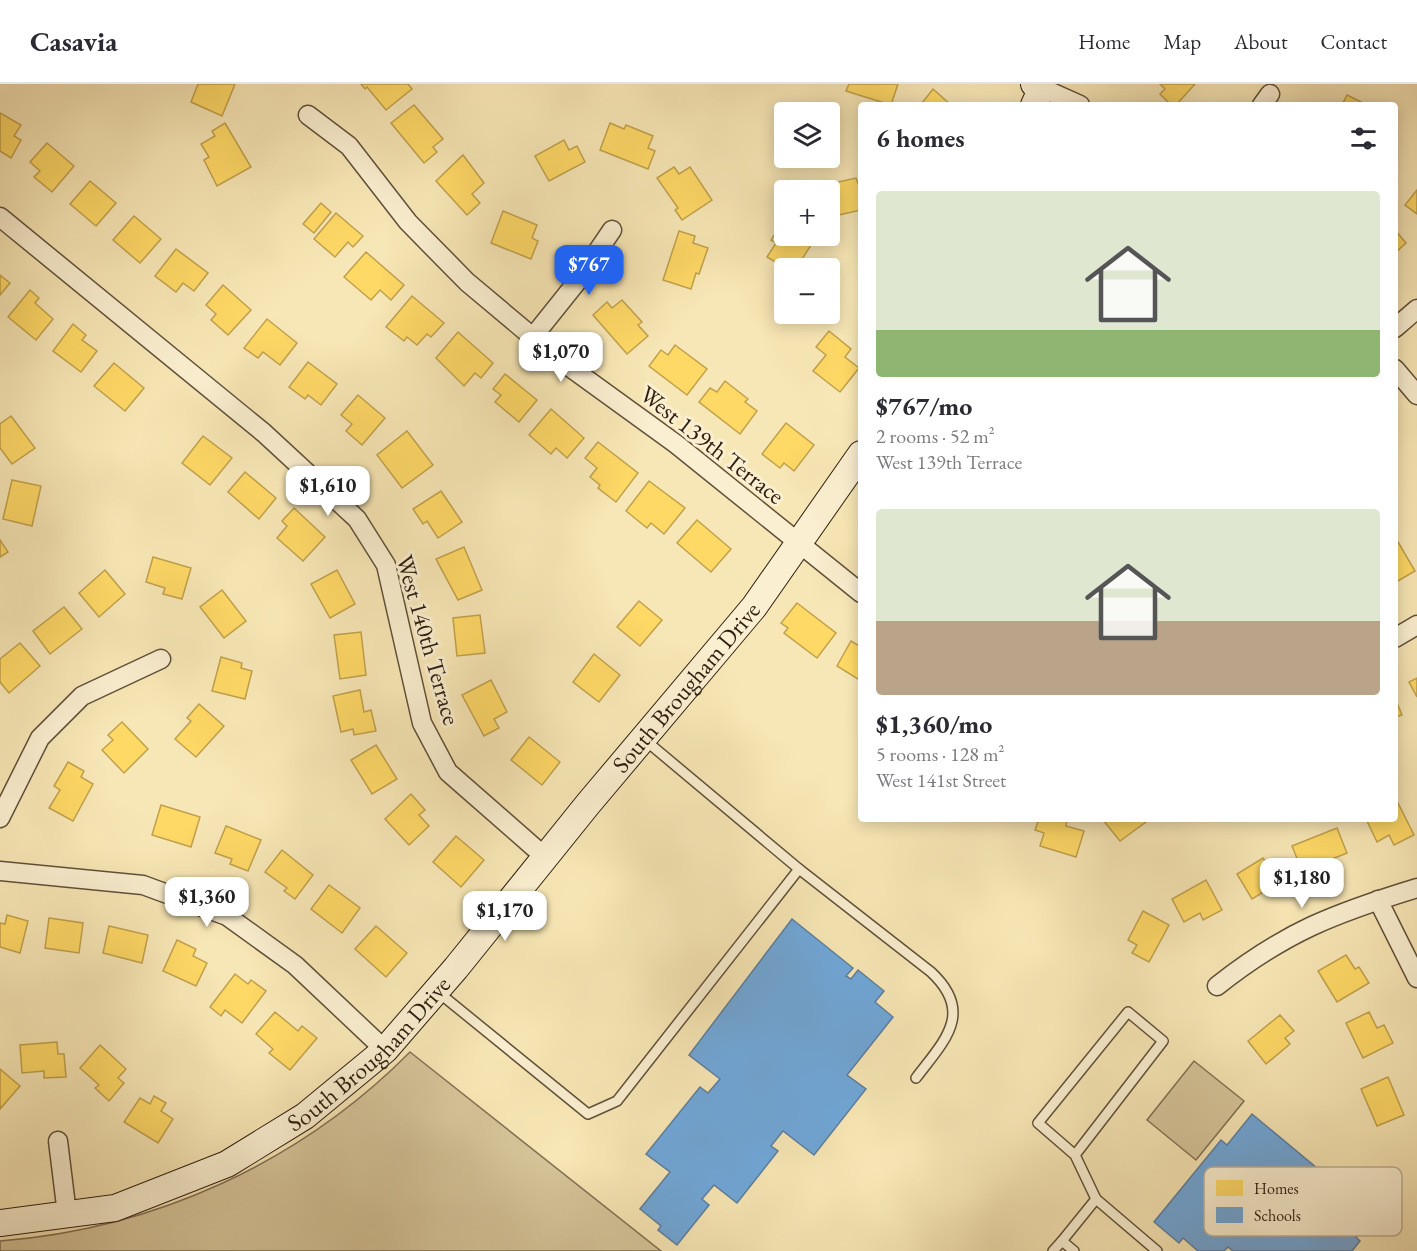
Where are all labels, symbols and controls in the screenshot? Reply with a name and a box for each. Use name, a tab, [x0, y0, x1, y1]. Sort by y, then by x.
text: Casavia	[30, 23, 118, 59]
text: Home	[1078, 28, 1130, 55]
text: Map	[1163, 28, 1201, 55]
text: About	[1234, 28, 1287, 55]
text: Contact	[1320, 28, 1387, 55]
map controls	[774, 102, 840, 324]
button: layers	[774, 102, 840, 168]
text: 6 homes	[876, 121, 965, 155]
icon: filters	[1347, 122, 1380, 155]
button: +	[774, 180, 840, 246]
icon: home	[1074, 230, 1182, 338]
pin: $767	[553, 245, 625, 296]
text: $767	[569, 251, 609, 277]
button: −	[774, 258, 840, 324]
pin: $1,070	[512, 332, 610, 383]
text: $1,070	[533, 338, 589, 364]
street label: West 139th Terrace	[634, 378, 791, 511]
text: $767/mo	[876, 389, 972, 423]
text: 2 rooms · 52 m²	[876, 423, 995, 449]
text: West 139th Terrace	[876, 449, 1022, 475]
pin: $1,610	[279, 466, 377, 517]
text: $1,610	[300, 472, 356, 498]
icon: home	[1074, 548, 1182, 656]
street label: West 140th Terrace	[389, 551, 468, 728]
street label: South Brougham Drive	[605, 595, 767, 779]
text: $1,360/mo	[876, 707, 992, 741]
text: 5 rooms · 128 m²	[876, 741, 1004, 767]
text: West 141st Street	[876, 767, 1006, 793]
pin: $1,180	[1253, 858, 1351, 909]
text: $1,180	[1274, 864, 1330, 890]
pin: $1,360	[158, 877, 256, 928]
text: $1,360	[179, 883, 235, 909]
pin: $1,170	[456, 891, 554, 942]
text: $1,170	[477, 897, 533, 923]
street label: South Brougham Drive	[281, 970, 457, 1138]
legend	[1204, 1167, 1402, 1236]
text: Homes	[1254, 1178, 1299, 1199]
text: Schools	[1254, 1205, 1301, 1226]

